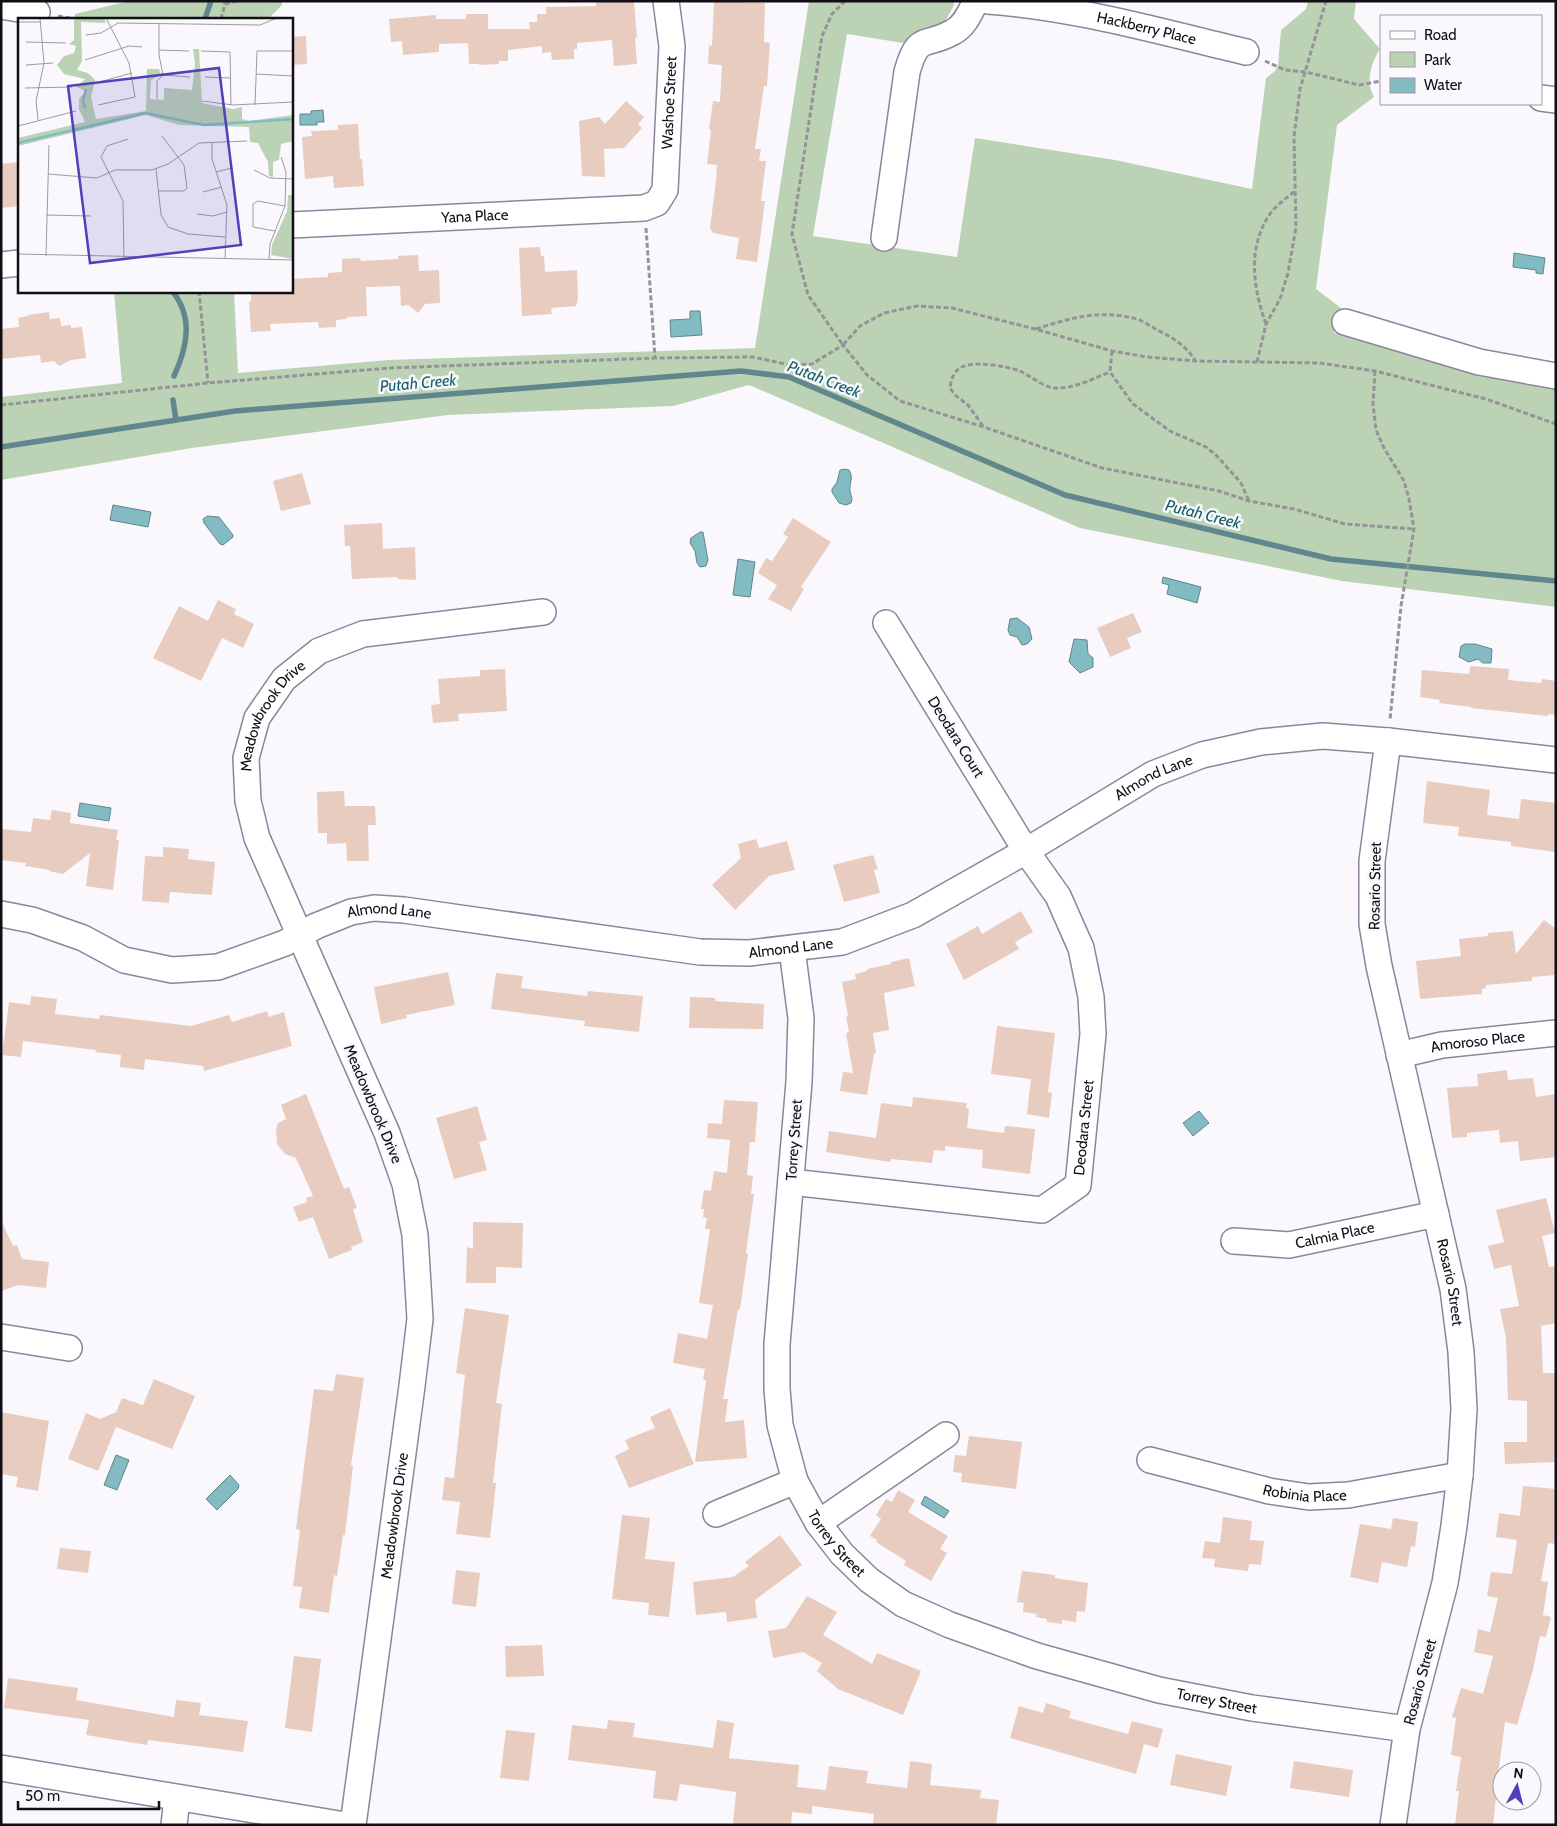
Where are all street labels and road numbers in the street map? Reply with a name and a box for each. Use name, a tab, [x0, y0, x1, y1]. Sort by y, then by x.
street label: Hackberry Place	[1095, 8, 1198, 49]
street label: Washoe Street	[658, 56, 680, 150]
street label: Yana Place	[440, 206, 509, 227]
street label: Meadowbrook Drive	[237, 656, 309, 772]
street label: Deodara Court	[924, 693, 988, 781]
street label: Almond Lane	[1111, 750, 1195, 804]
street label: Rosario Street	[1365, 842, 1385, 930]
street label: Almond Lane	[345, 899, 433, 923]
street label: Almond Lane	[748, 934, 834, 962]
street label: Amoroso Place	[1429, 1027, 1526, 1056]
street label: Meadowbrook Drive	[340, 1042, 406, 1166]
street label: Deodara Street	[1070, 1079, 1097, 1176]
street label: Torrey Street	[782, 1099, 806, 1181]
street label: Calmia Place	[1294, 1218, 1376, 1252]
street label: Rosario Street	[1433, 1237, 1467, 1327]
street label: Meadowbrook Drive	[377, 1451, 412, 1580]
street label: Robinia Place	[1261, 1481, 1347, 1506]
street label: Torrey Street	[804, 1507, 869, 1581]
street label: Rosario Street	[1400, 1637, 1440, 1727]
street label: Torrey Street	[1175, 1685, 1258, 1718]

